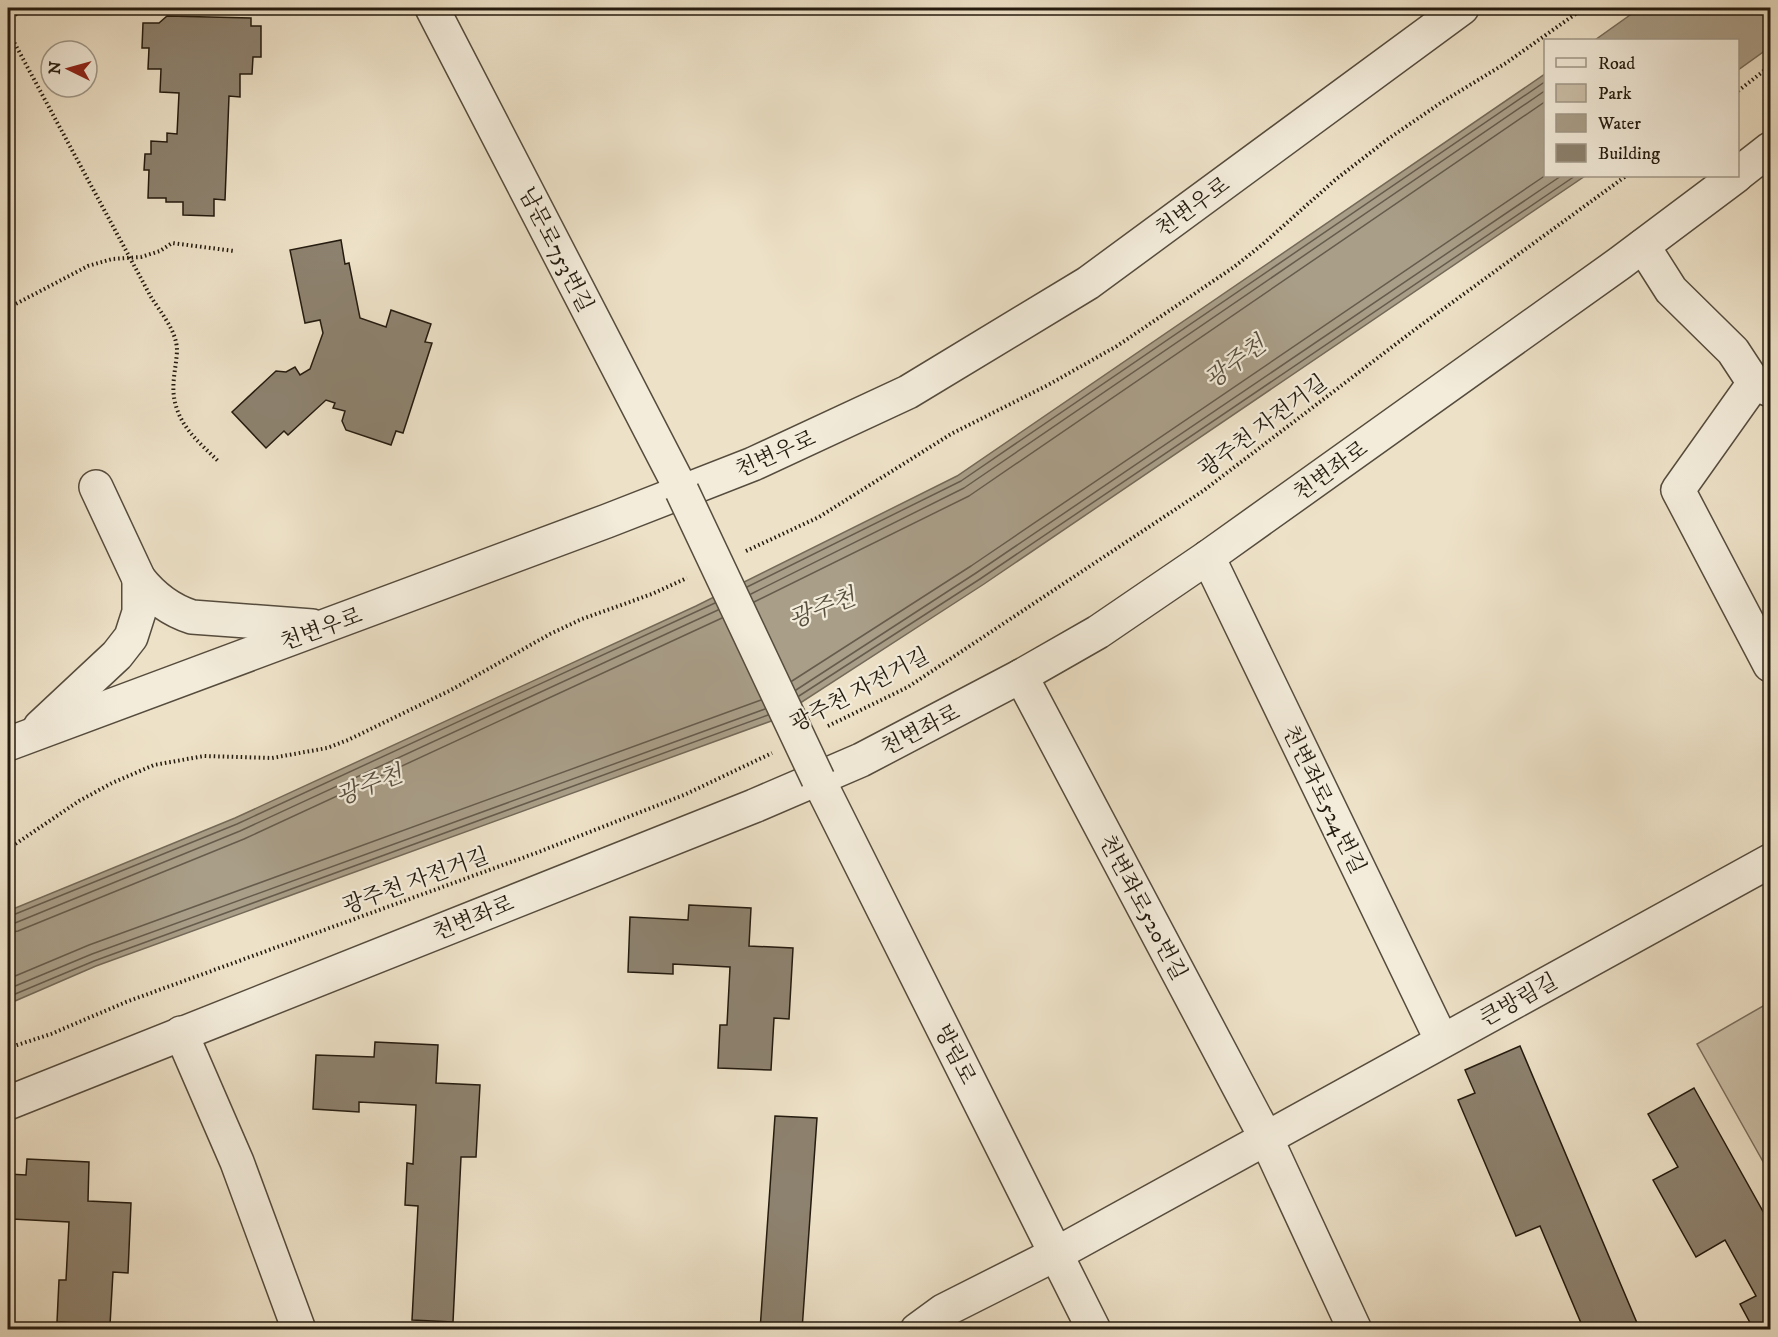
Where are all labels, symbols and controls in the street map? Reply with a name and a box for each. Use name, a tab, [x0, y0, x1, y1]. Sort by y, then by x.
north arrow	[39, 39, 99, 99]
legend	[1544, 39, 1739, 177]
text: Road	[1598, 53, 1635, 75]
text: N	[45, 60, 66, 75]
text: Park	[1598, 83, 1632, 105]
text: Water	[1597, 113, 1641, 135]
text: Building	[1598, 143, 1660, 165]
street label: 천변우로	[1151, 171, 1235, 243]
street label: 남문로753번길	[513, 183, 599, 317]
water label: 광주천	[1199, 329, 1274, 396]
street label: 광주천 자전거길	[1193, 369, 1332, 483]
street label: 천변우로	[731, 425, 820, 484]
street label: 천변좌로	[1289, 435, 1373, 507]
water label: 광주천	[785, 582, 862, 635]
street label: 천변우로	[277, 602, 366, 657]
street label: 광주천 자전거길	[786, 642, 934, 738]
street label: 천변좌로	[877, 699, 965, 762]
street label: 천변좌로524번길	[1276, 721, 1371, 878]
water label: 광주천	[332, 759, 409, 812]
street label: 천변좌로520번길	[1093, 830, 1192, 985]
street label: 광주천 자전거길	[339, 842, 492, 920]
street label: 천변좌로	[429, 890, 518, 947]
street label: 큰방림길	[1475, 968, 1562, 1033]
street label: 방림로	[928, 1020, 981, 1089]

